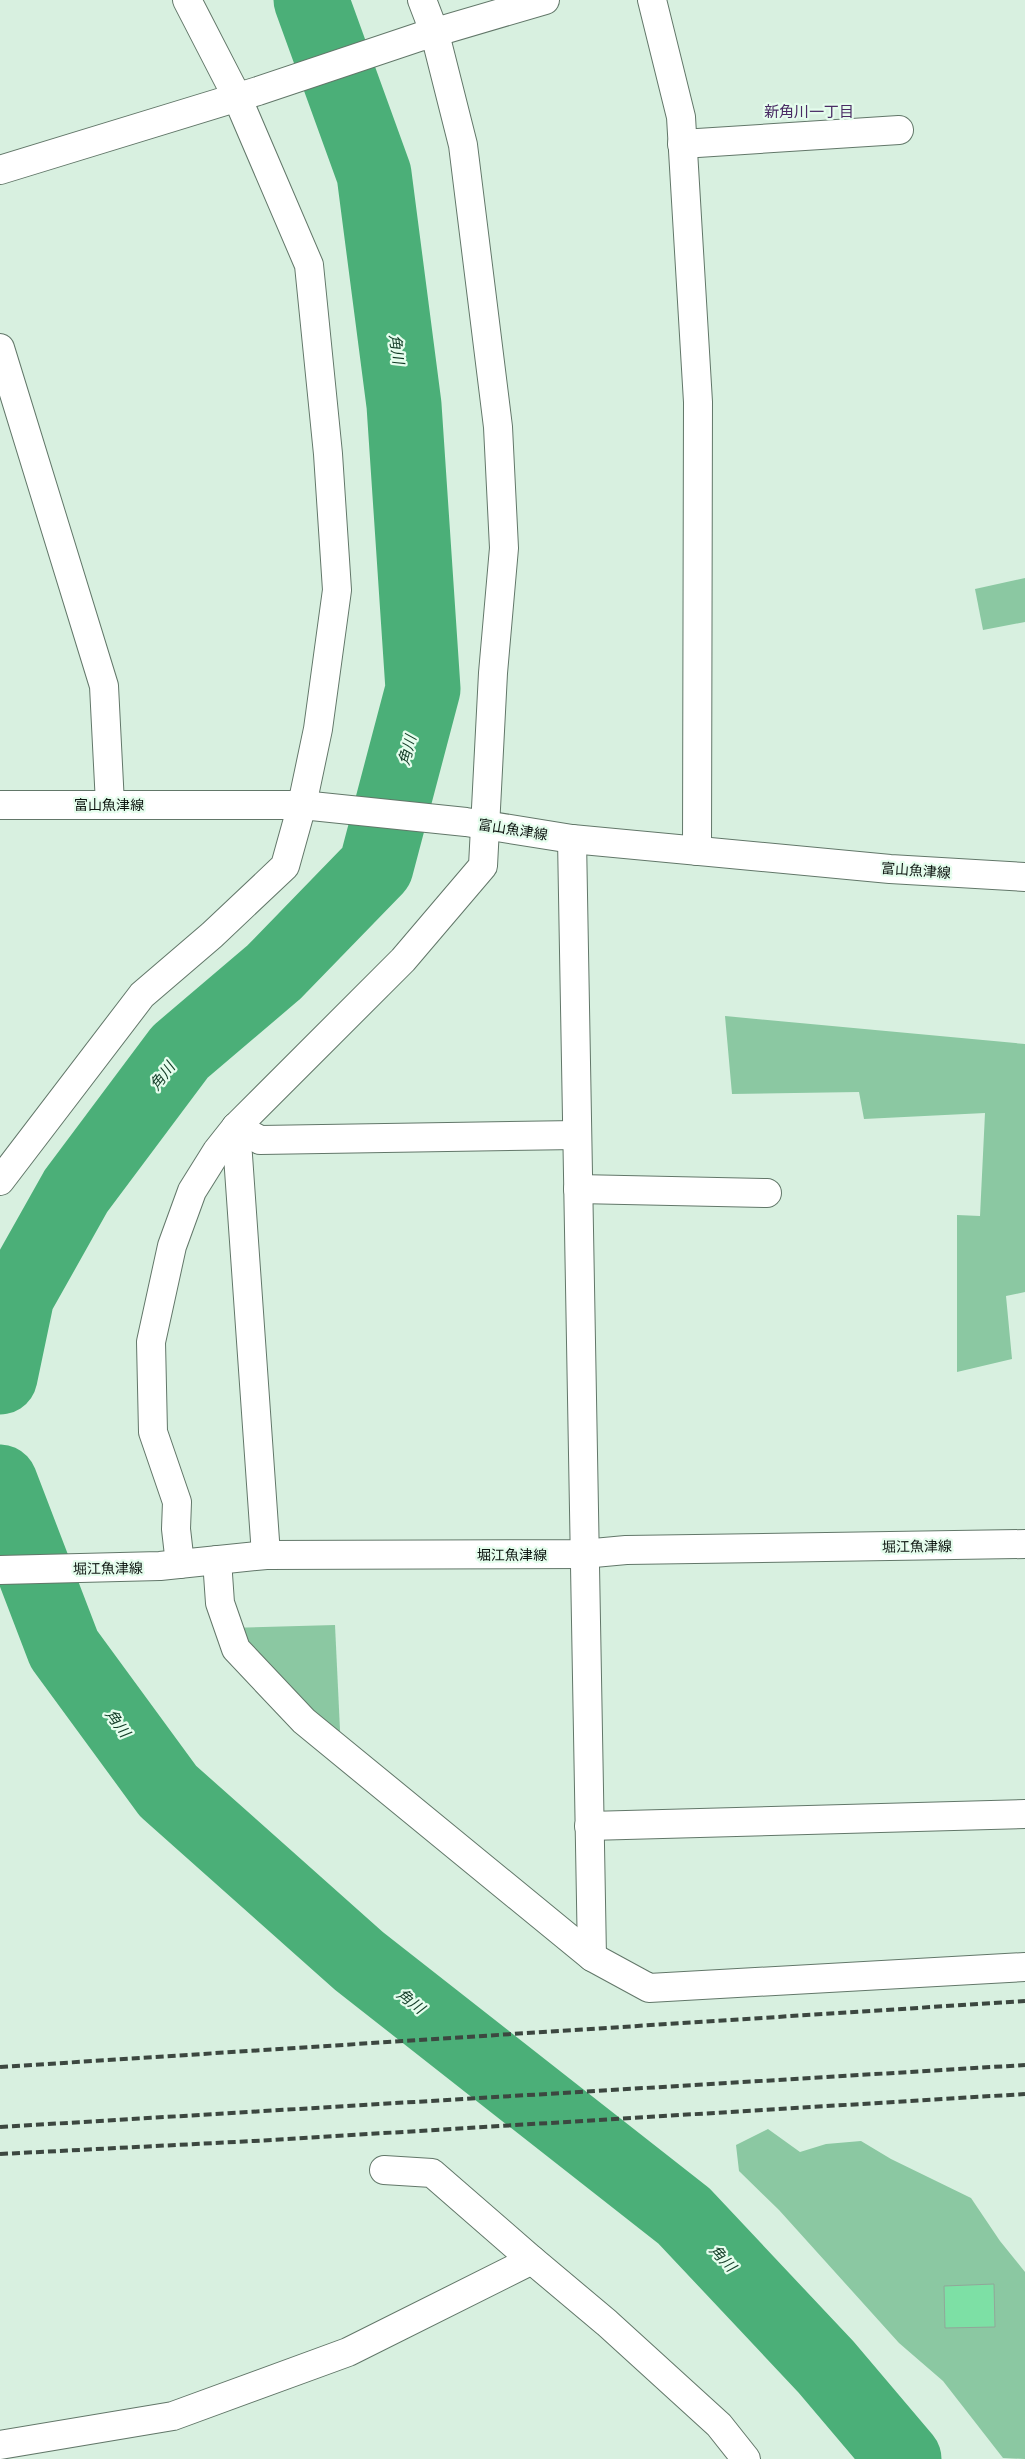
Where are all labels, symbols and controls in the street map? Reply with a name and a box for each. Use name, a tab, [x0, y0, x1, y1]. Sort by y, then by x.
district label: 新角川一丁目	[764, 102, 854, 121]
water label: 角川	[386, 333, 409, 367]
water label: 角川	[394, 731, 421, 767]
street label: 富山魚津線	[74, 796, 144, 813]
street label: 富山魚津線	[477, 815, 549, 843]
street label: 富山魚津線	[880, 859, 952, 881]
water label: 角川	[145, 1057, 180, 1094]
street label: 堀江魚津線	[882, 1537, 952, 1555]
street label: 堀江魚津線	[477, 1546, 547, 1563]
street label: 堀江魚津線	[73, 1559, 143, 1577]
water label: 角川	[101, 1705, 136, 1742]
water label: 角川	[393, 1984, 430, 2019]
water label: 角川	[706, 2241, 742, 2277]

